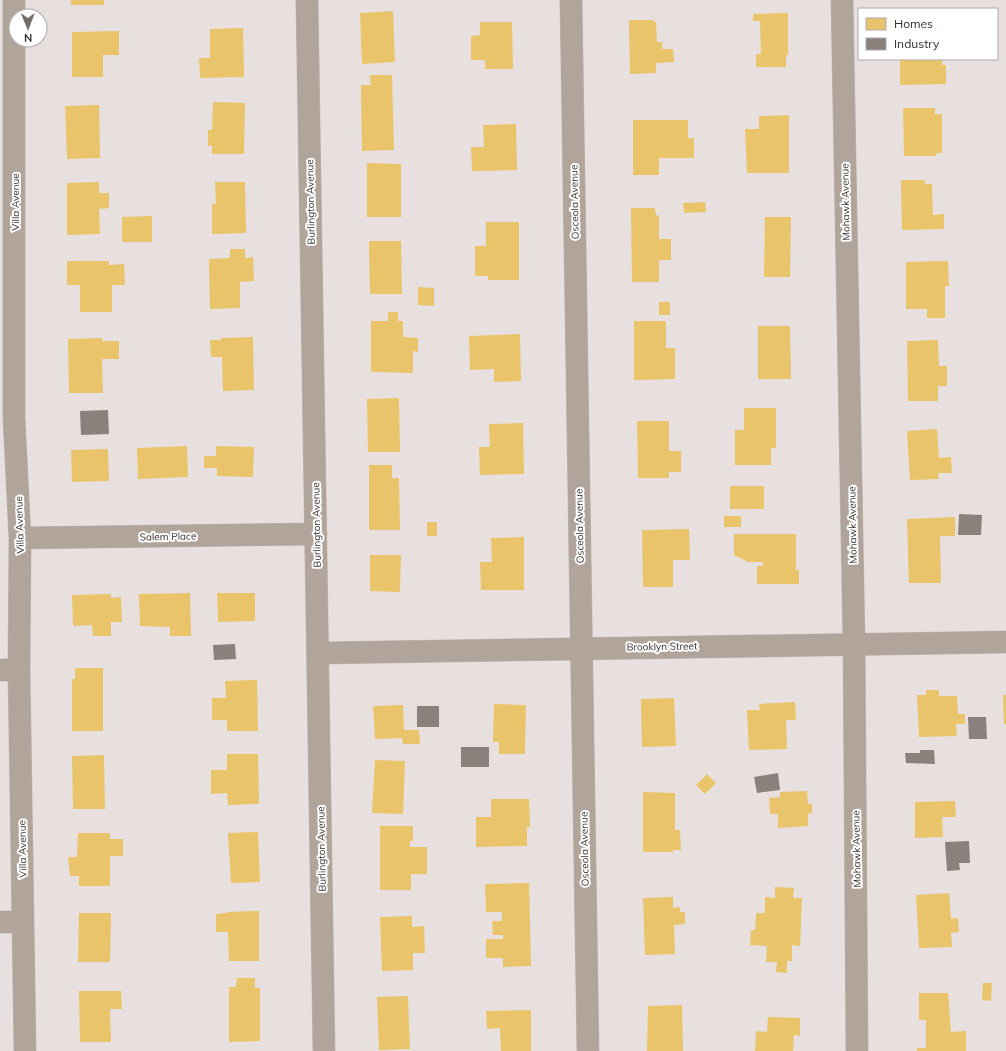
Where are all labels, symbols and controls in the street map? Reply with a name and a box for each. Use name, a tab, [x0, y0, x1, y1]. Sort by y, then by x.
north arrow	[8, 8, 48, 48]
legend	[858, 8, 998, 60]
text: Homes	[894, 16, 933, 31]
text: N	[24, 31, 32, 45]
text: Industry	[894, 36, 940, 51]
street label: Burlington Avenue	[303, 159, 318, 245]
street label: Mohawk Avenue	[838, 163, 853, 241]
street label: Osceola Avenue	[567, 165, 582, 239]
street label: Villa Avenue	[9, 173, 22, 231]
street label: Burlington Avenue	[309, 482, 324, 568]
street label: Mohawk Avenue	[845, 486, 860, 564]
street label: Osceola Avenue	[572, 489, 587, 563]
street label: Villa Avenue	[12, 496, 27, 554]
street label: Salem Place	[140, 530, 196, 543]
street label: Brooklyn Street	[627, 639, 698, 654]
street label: Burlington Avenue	[314, 806, 329, 892]
street label: Mohawk Avenue	[849, 810, 864, 888]
street label: Osceola Avenue	[577, 812, 592, 886]
street label: Villa Avenue	[15, 820, 30, 878]

